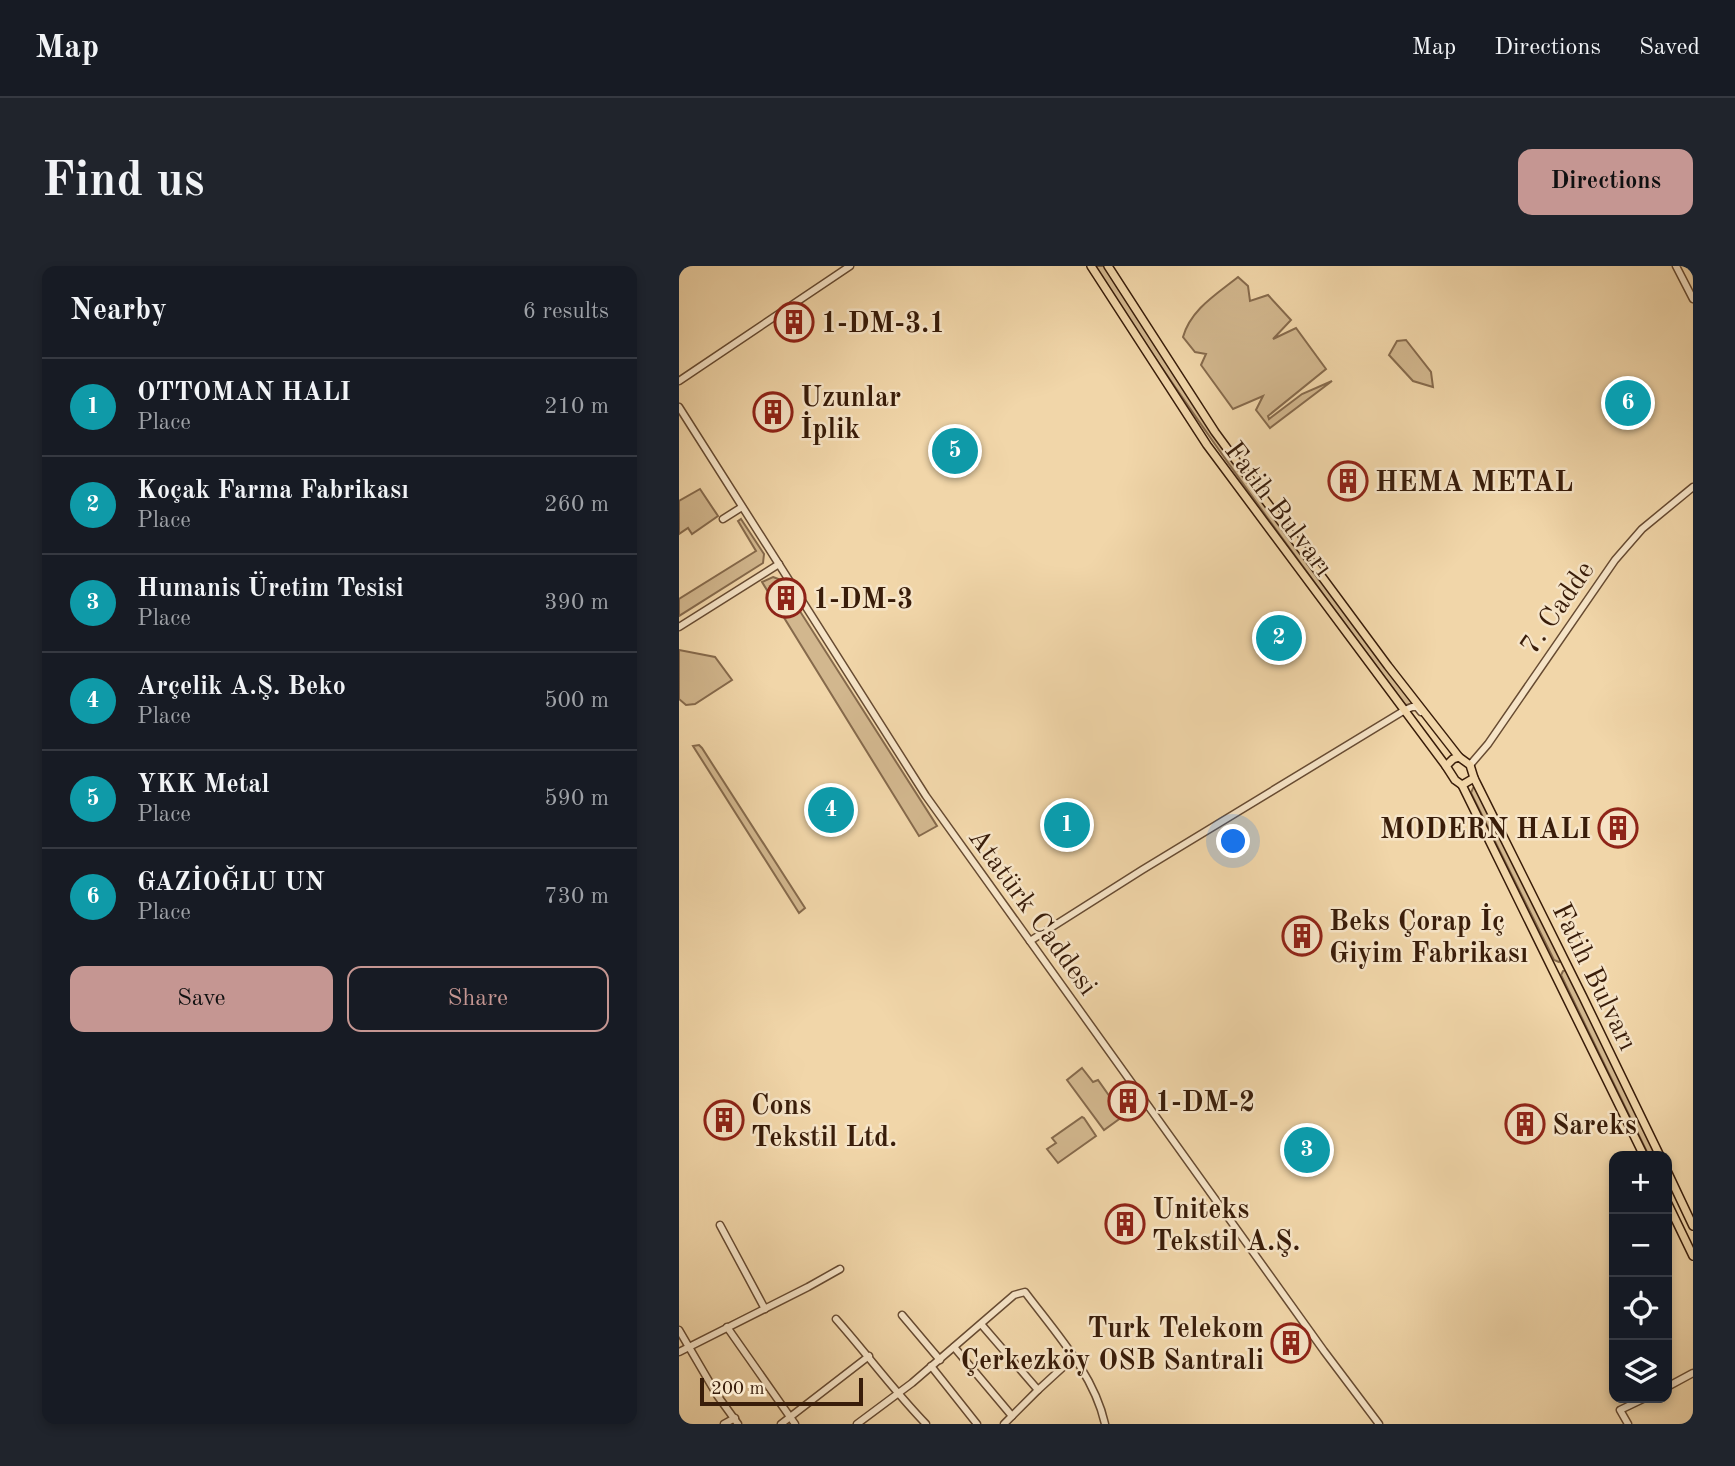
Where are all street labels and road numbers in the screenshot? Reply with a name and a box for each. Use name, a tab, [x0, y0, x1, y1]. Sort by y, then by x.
street label: Fatih Bulvarı	[1218, 437, 1337, 582]
street label: 7. Cadde	[1516, 557, 1601, 660]
street label: Atatürk Caddesi	[962, 824, 1101, 1001]
street label: Fatih Bulvarı	[1546, 899, 1641, 1055]

